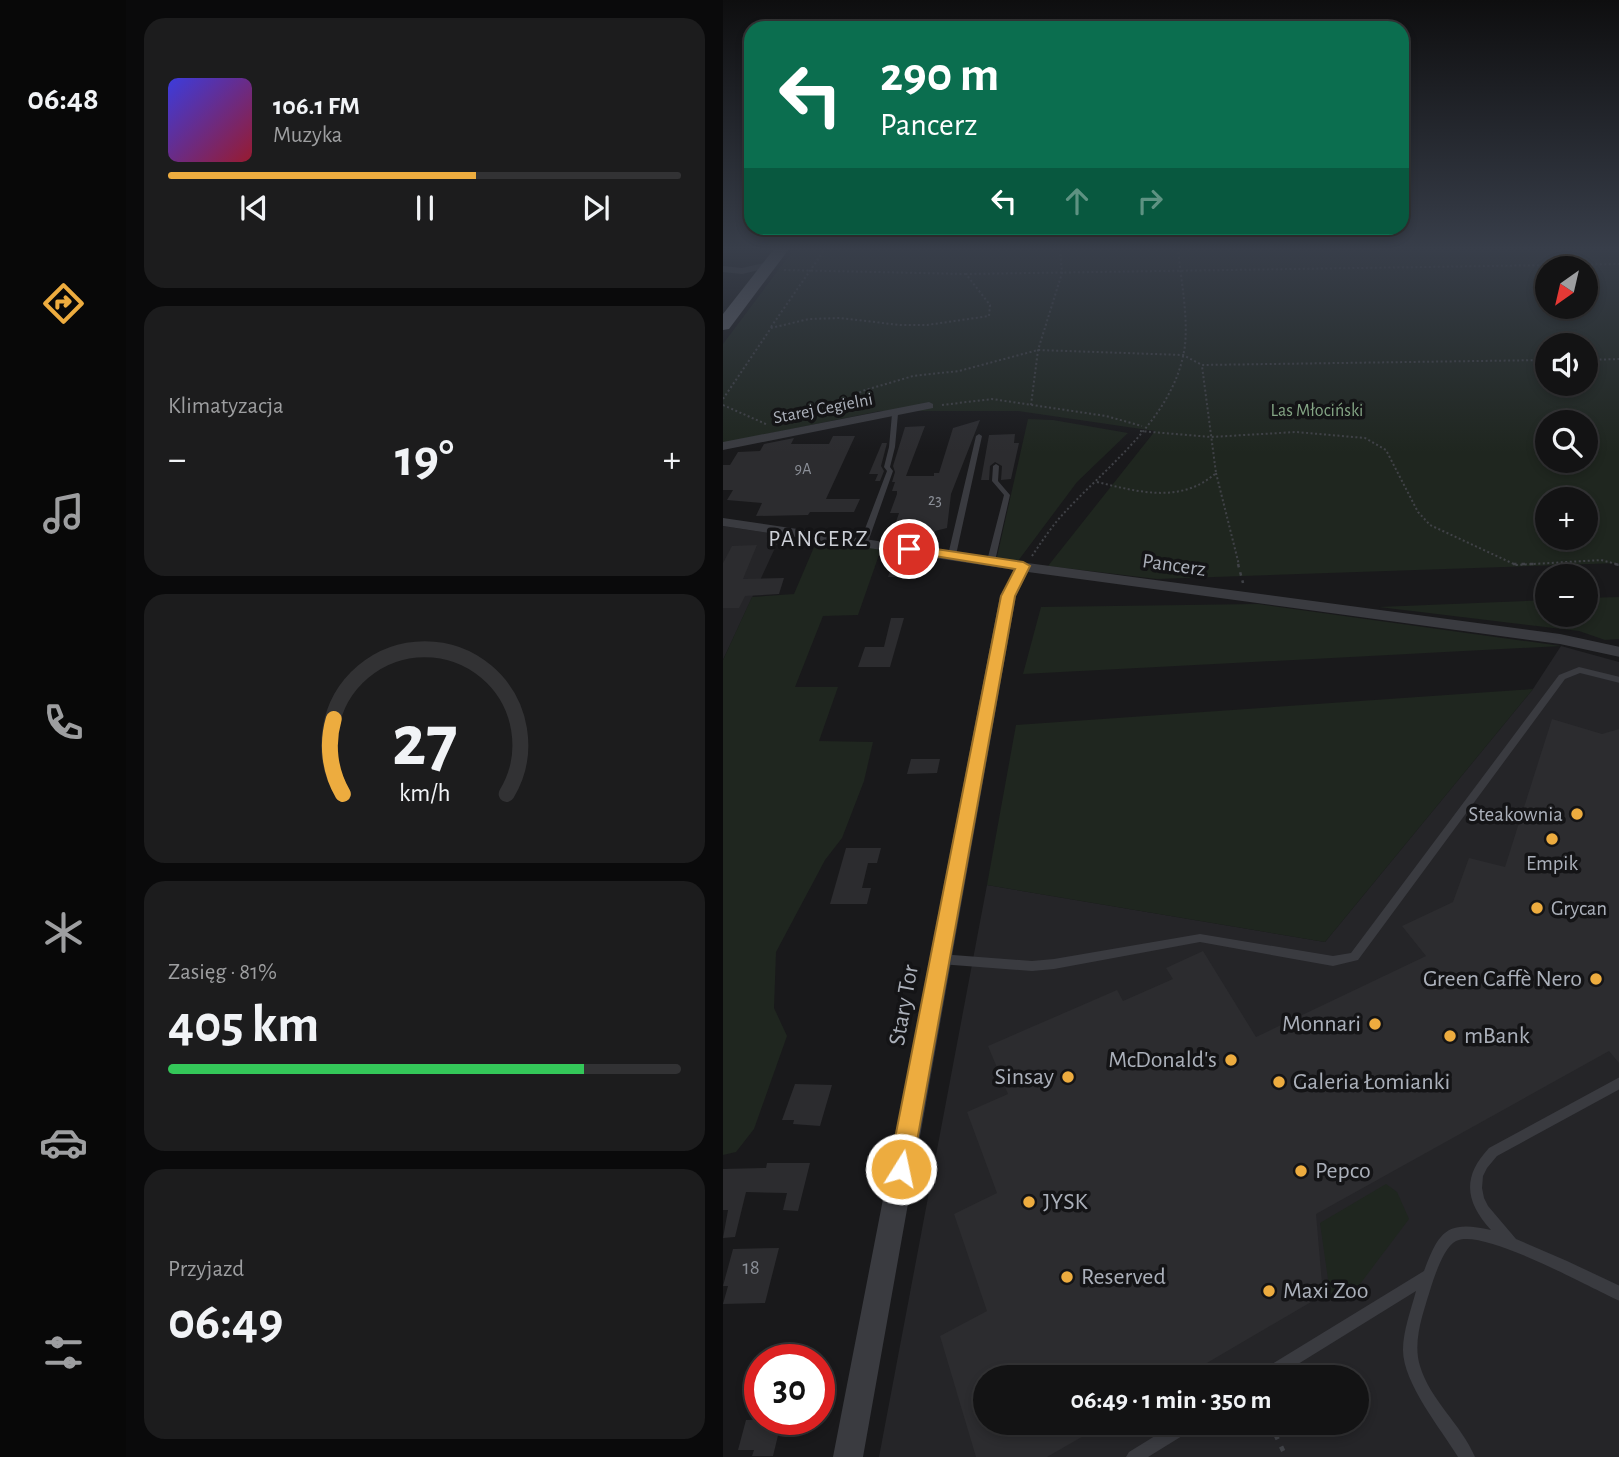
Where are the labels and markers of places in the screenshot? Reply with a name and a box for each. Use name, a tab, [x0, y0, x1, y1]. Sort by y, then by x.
pin	[879, 519, 939, 579]
place label: Steakownia	[1468, 804, 1563, 825]
marker: Steakownia	[1569, 806, 1585, 822]
marker: Empik	[1544, 831, 1560, 847]
place label: Empik	[1526, 853, 1578, 874]
place label: Grycan	[1551, 898, 1607, 919]
marker: Grycan	[1529, 900, 1545, 916]
place label: Green Caffè Nero	[1423, 967, 1582, 991]
marker: Green Caffè Nero	[1588, 971, 1604, 987]
place label: Monnari	[1282, 1012, 1361, 1036]
marker: Monnari	[1367, 1016, 1383, 1032]
place label: mBank	[1464, 1024, 1530, 1048]
marker: mBank	[1442, 1028, 1458, 1044]
place label: McDonald's	[1108, 1048, 1217, 1072]
marker: McDonald's	[1223, 1052, 1239, 1068]
place label: Sinsay	[995, 1065, 1054, 1089]
marker: Sinsay	[1060, 1069, 1076, 1085]
place label: Galeria Łomianki	[1293, 1070, 1450, 1094]
marker: Galeria Łomianki	[1271, 1074, 1287, 1090]
place label: Pepco	[1315, 1159, 1371, 1183]
marker: Pepco	[1293, 1163, 1309, 1179]
place label: JYSK	[1043, 1190, 1088, 1214]
marker: JYSK	[1021, 1194, 1037, 1210]
place label: Reserved	[1081, 1265, 1166, 1289]
marker: Reserved	[1059, 1269, 1075, 1285]
place label: Maxi Zoo	[1283, 1279, 1369, 1303]
marker: Maxi Zoo	[1261, 1283, 1277, 1299]

